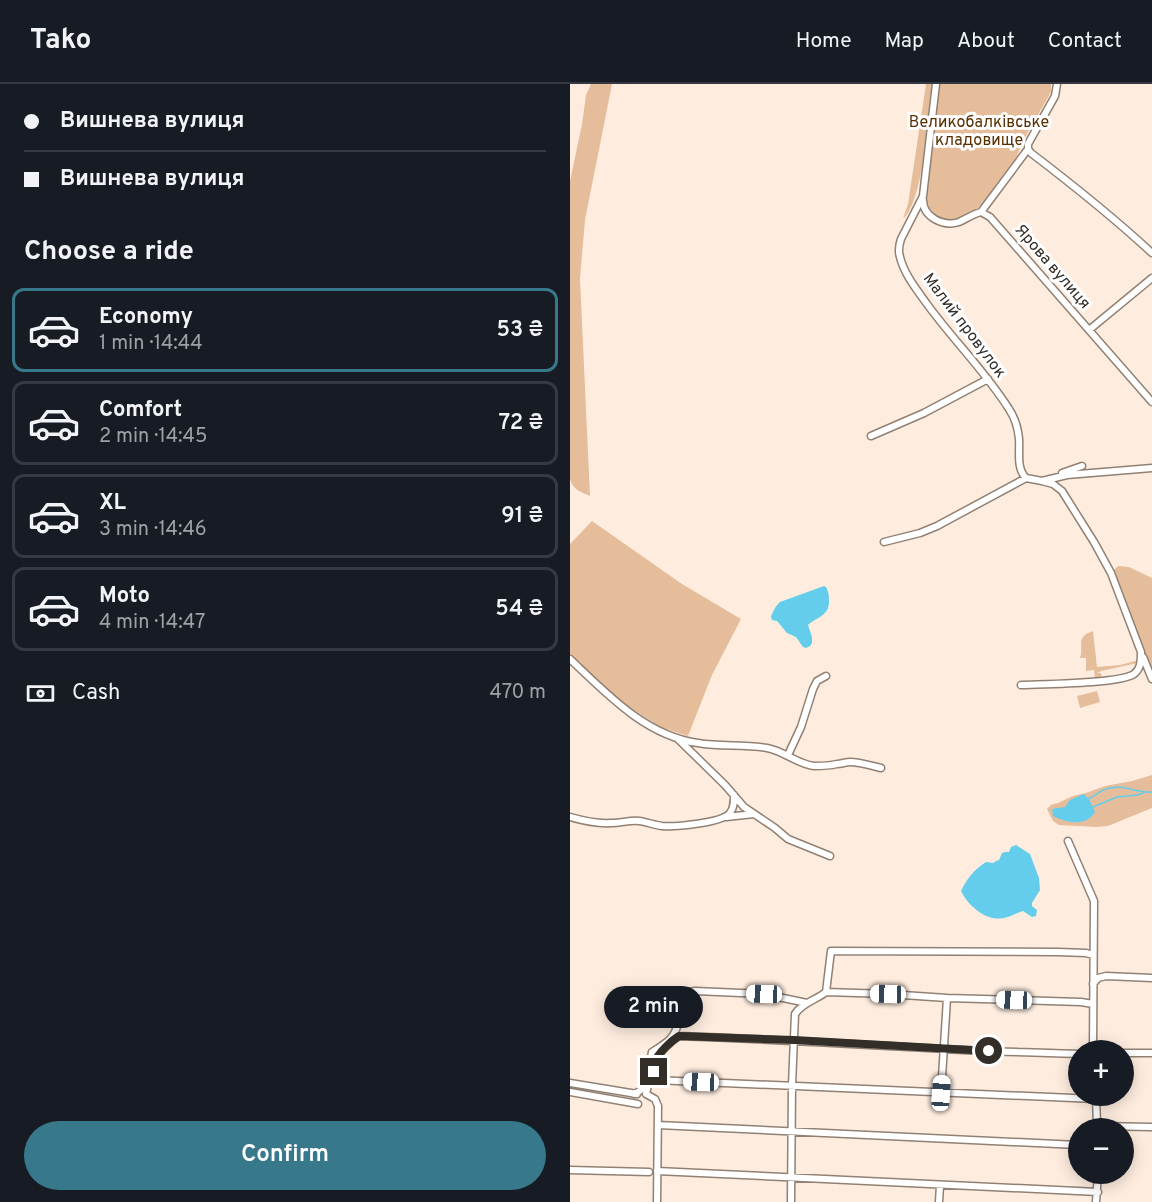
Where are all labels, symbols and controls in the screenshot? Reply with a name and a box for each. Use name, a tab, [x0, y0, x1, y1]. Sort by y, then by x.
text: Tako	[30, 23, 91, 59]
text: Home	[796, 28, 852, 55]
text: Map	[885, 28, 924, 55]
text: About	[957, 28, 1015, 55]
text: Contact	[1048, 28, 1122, 55]
text: Вишнева вулиця	[60, 108, 244, 135]
park label: Великобалківське кладовище	[909, 113, 1049, 151]
text: Вишнева вулиця	[60, 166, 244, 193]
street label: Ярова вулиця	[1010, 220, 1094, 314]
text: Choose a ride	[24, 235, 194, 269]
street label: Малий провулок	[918, 270, 1010, 382]
icon: car	[27, 303, 81, 357]
text: Economy	[99, 304, 193, 331]
text: 53 ₴	[497, 317, 543, 344]
text: 1 min · 14:44	[99, 331, 203, 357]
icon: car	[27, 396, 81, 450]
text: Comfort	[99, 397, 182, 424]
text: 72 ₴	[498, 410, 543, 437]
text: 2 min · 14:45	[99, 424, 207, 450]
icon: car	[27, 489, 81, 543]
text: XL	[99, 490, 126, 517]
text: 91 ₴	[501, 503, 543, 530]
text: 3 min · 14:46	[99, 517, 207, 543]
icon: car	[27, 582, 81, 636]
text: Moto	[99, 583, 150, 610]
text: 54 ₴	[495, 596, 543, 623]
text: 4 min · 14:47	[99, 610, 205, 636]
icon: cash	[24, 677, 57, 710]
text: Cash	[72, 680, 121, 707]
text: 470 m	[489, 680, 546, 706]
car	[746, 984, 782, 1004]
callout: 2 min	[604, 985, 704, 1027]
car	[870, 985, 906, 1003]
car	[996, 990, 1032, 1010]
text: 2 min	[628, 994, 679, 1020]
route start	[975, 1037, 1002, 1064]
map controls	[1068, 1040, 1134, 1184]
button: +	[1068, 1040, 1134, 1106]
route end	[640, 1058, 667, 1085]
car	[683, 1072, 719, 1092]
car	[931, 1074, 951, 1112]
button: −	[1068, 1118, 1134, 1184]
button: Confirm	[24, 1121, 546, 1190]

